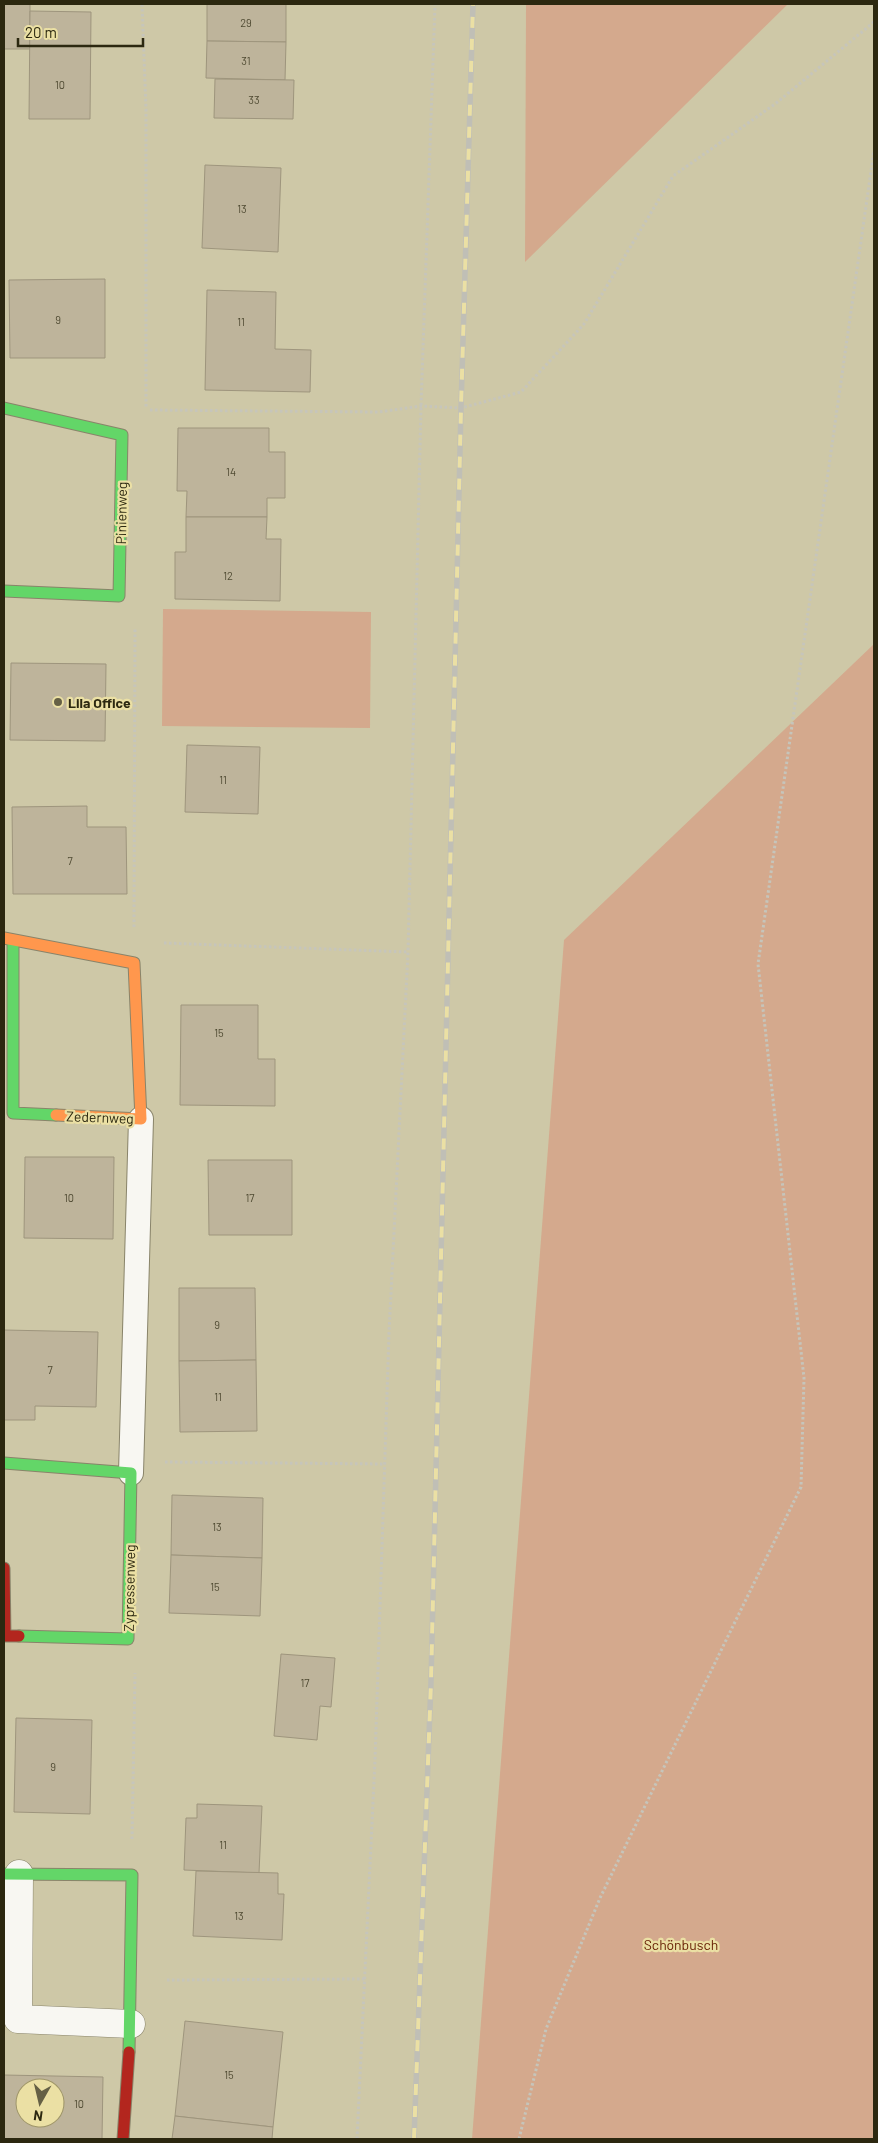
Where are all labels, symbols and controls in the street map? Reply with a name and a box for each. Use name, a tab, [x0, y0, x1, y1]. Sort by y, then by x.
scale bar	[18, 15, 142, 47]
house number: 29	[240, 16, 252, 29]
text: 20 m	[25, 23, 57, 41]
house number: 31	[241, 54, 251, 67]
house number: 10	[55, 78, 65, 91]
house number: 33	[248, 93, 260, 106]
house number: 13	[237, 202, 247, 215]
house number: 9	[55, 313, 61, 326]
house number: 11	[237, 315, 245, 328]
house number: 14	[226, 465, 236, 478]
street label: Pinienweg	[112, 482, 130, 544]
house number: 12	[223, 569, 233, 582]
place label: Lila Office	[68, 694, 131, 711]
marker: Lila Office	[52, 696, 64, 708]
house number: 11	[219, 773, 227, 786]
house number: 7	[67, 854, 73, 867]
house number: 15	[214, 1026, 224, 1039]
street label: Zedernweg	[66, 1107, 134, 1127]
house number: 10	[64, 1191, 74, 1204]
house number: 17	[245, 1191, 255, 1204]
house number: 9	[214, 1318, 220, 1331]
house number: 7	[47, 1363, 53, 1376]
house number: 11	[214, 1390, 222, 1403]
house number: 13	[212, 1520, 222, 1533]
street label: Zypressenweg	[120, 1544, 138, 1632]
house number: 15	[210, 1580, 220, 1593]
house number: 17	[300, 1676, 310, 1689]
house number: 9	[50, 1760, 56, 1773]
house number: 11	[219, 1838, 227, 1851]
house number: 13	[234, 1909, 244, 1922]
park label: Schönbusch	[644, 1936, 718, 1953]
house number: 15	[224, 2068, 234, 2081]
north arrow	[15, 2078, 65, 2128]
house number: 10	[74, 2097, 84, 2110]
text: N	[32, 2107, 44, 2125]

